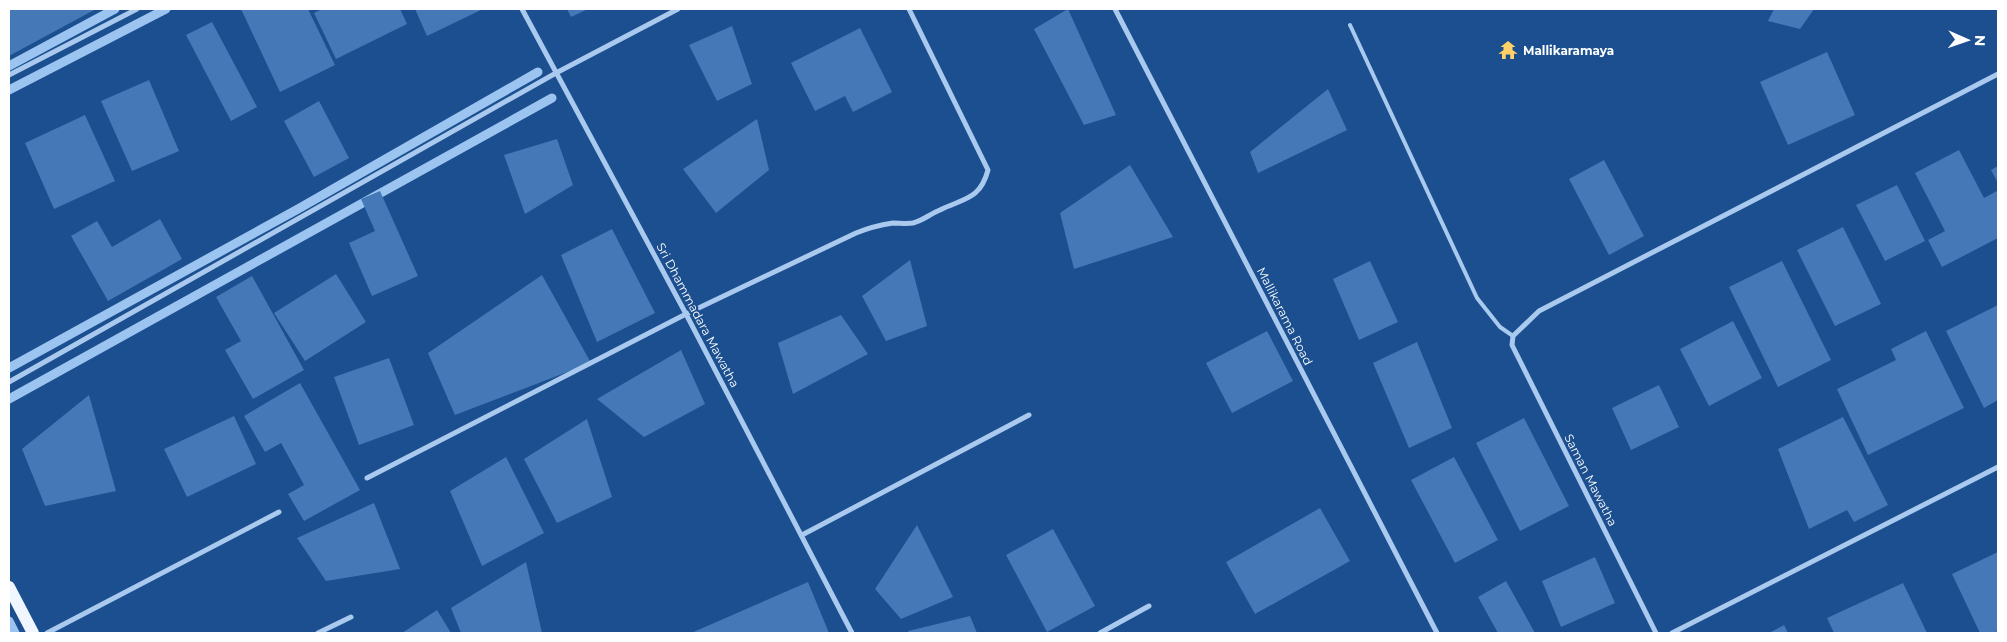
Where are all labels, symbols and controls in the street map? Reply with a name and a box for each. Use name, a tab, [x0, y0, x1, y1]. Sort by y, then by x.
north arrow	[1942, 15, 1992, 65]
text: N	[1971, 34, 1989, 46]
temple icon: Mallikaramaya	[1497, 39, 1519, 61]
place label: Mallikaramaya	[1523, 43, 1614, 58]
street label: Sri Dhammadara Mawatha	[653, 240, 743, 390]
street label: Mallikarama Road	[1254, 264, 1316, 368]
street label: Saman Mawatha	[1561, 431, 1621, 529]

